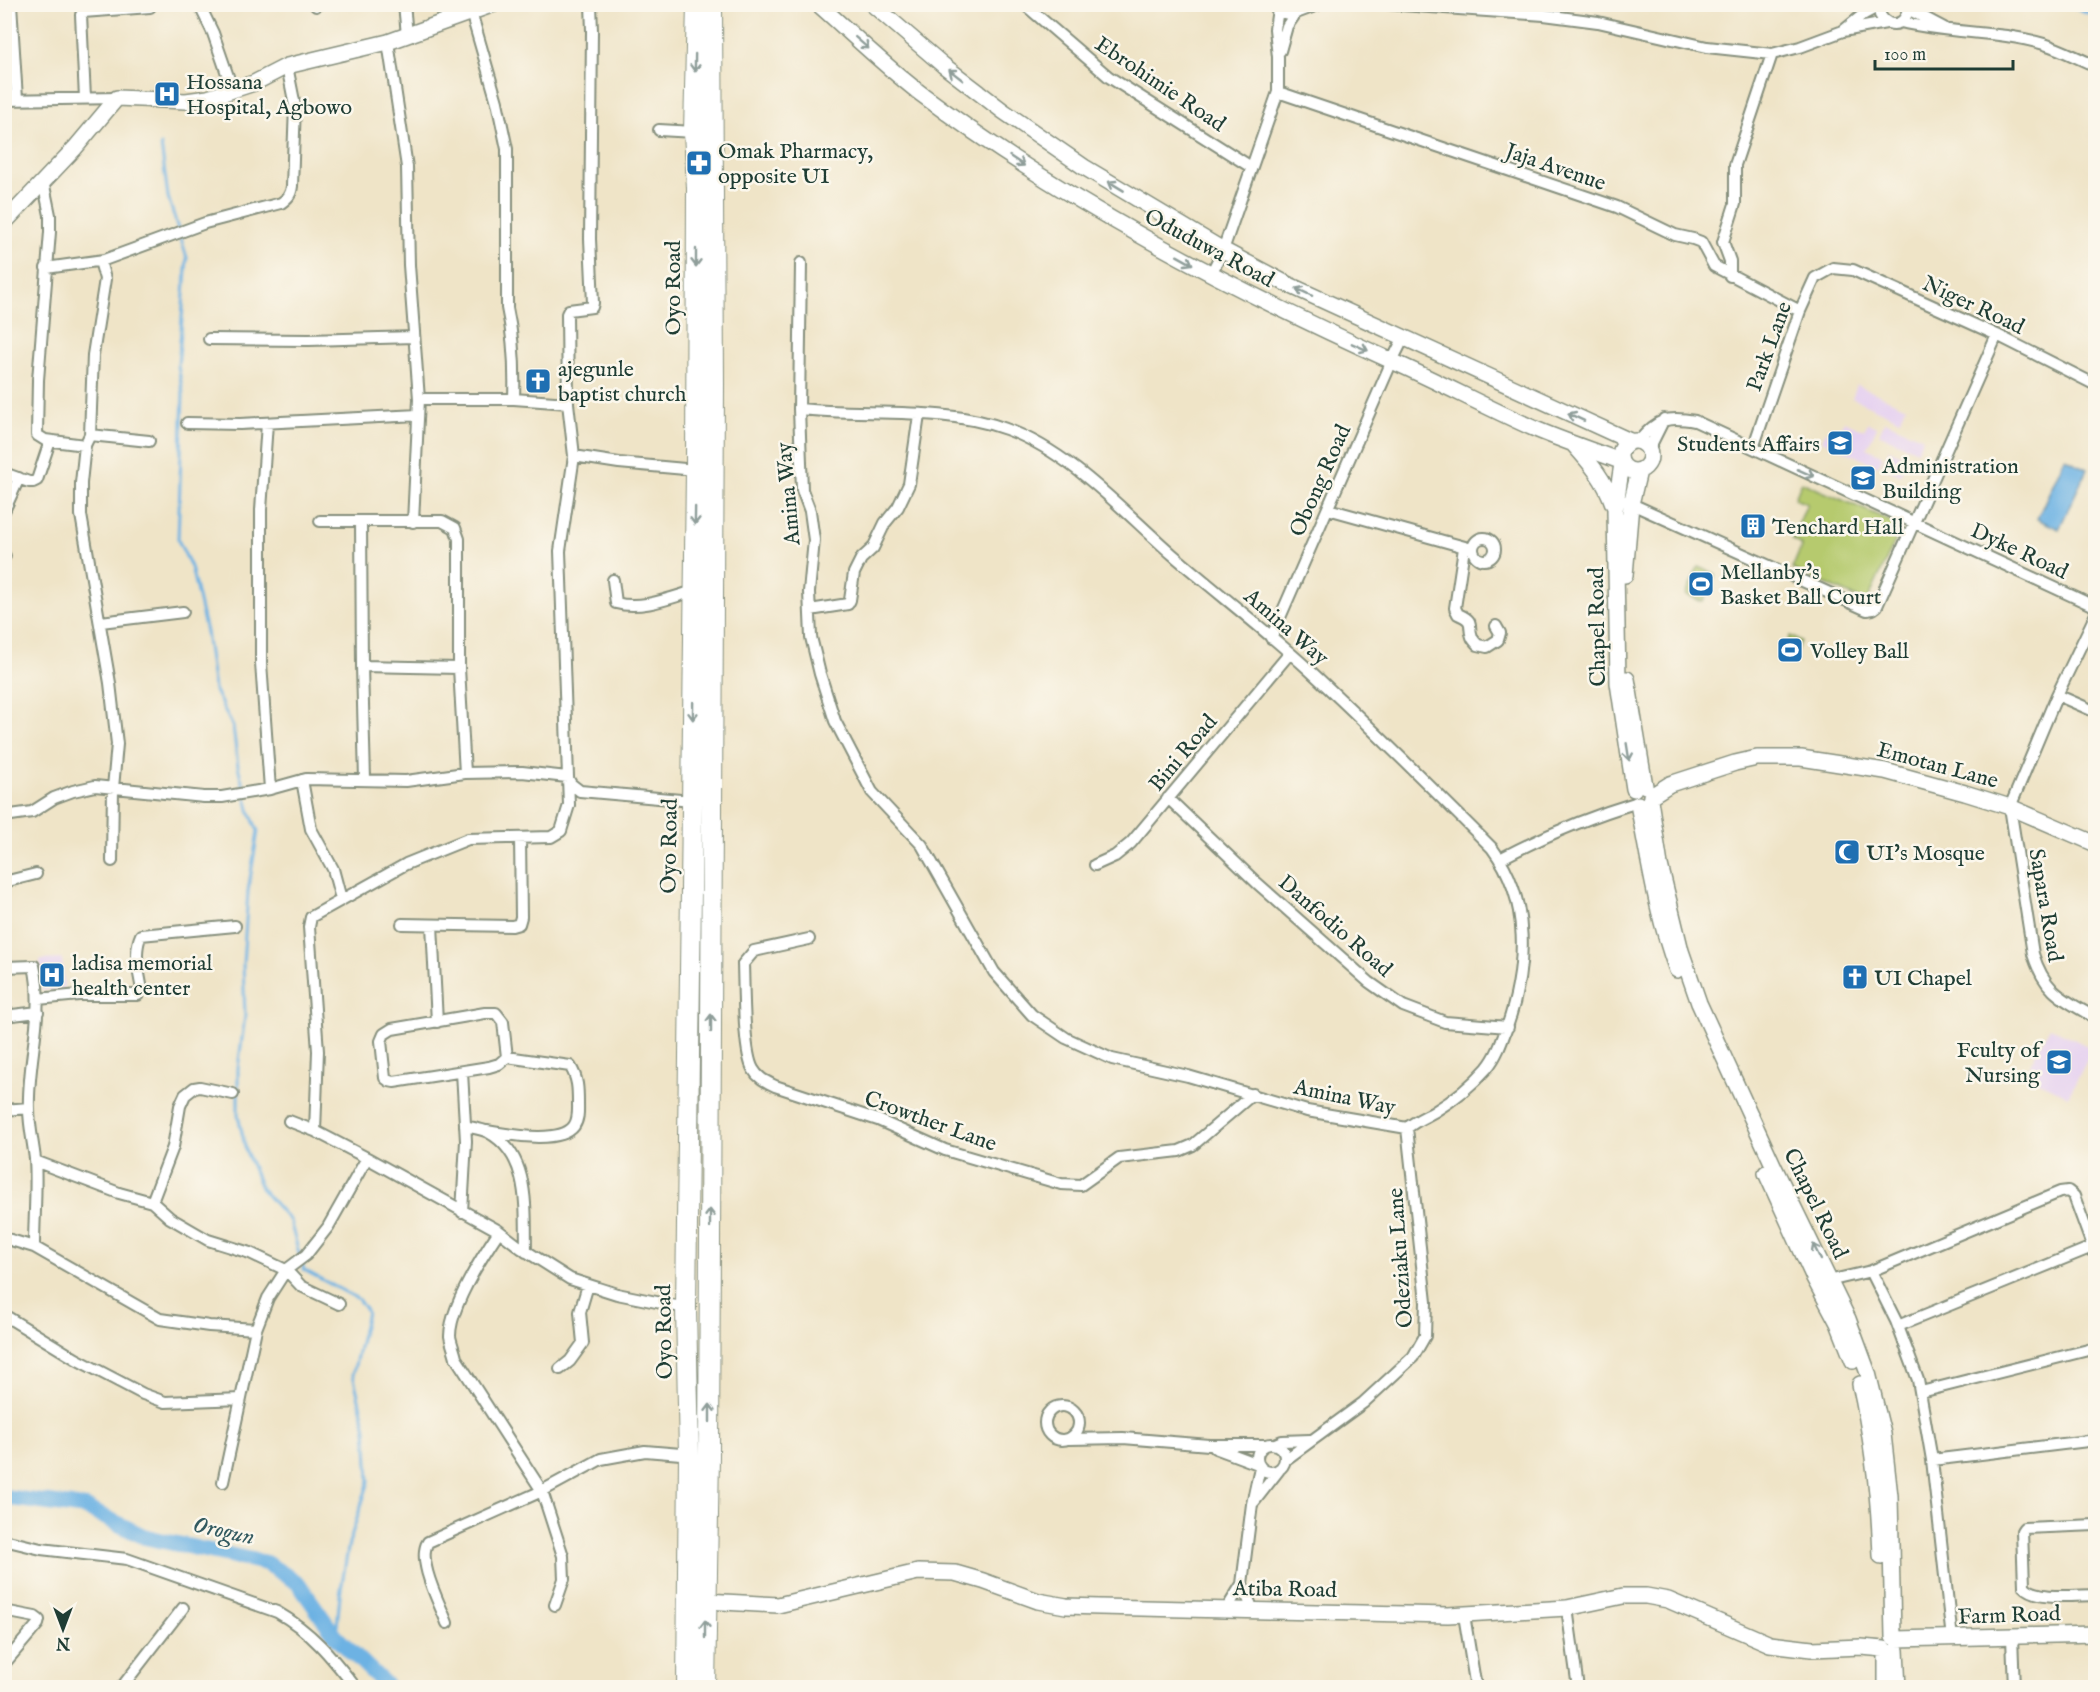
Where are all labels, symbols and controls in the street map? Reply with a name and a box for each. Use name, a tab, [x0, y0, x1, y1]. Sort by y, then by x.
street label: Ebrohimie Road	[1089, 31, 1231, 139]
scale bar	[1875, 33, 2013, 71]
one-way arrow	[854, 36, 869, 50]
text: 100 m	[1884, 44, 1926, 67]
one-way arrow	[690, 52, 701, 72]
one-way arrow	[948, 68, 964, 81]
place label: Hossana Hospital, Agbowo	[186, 69, 352, 122]
hospital icon: Hossana Hospital, Agbowo	[152, 79, 182, 109]
street label: Jaja Avenue	[1498, 137, 1609, 198]
place label: Omak Pharmacy, opposite UI	[718, 138, 873, 191]
pharmacy icon: Omak Pharmacy, opposite UI	[684, 148, 714, 178]
one-way arrow	[1009, 155, 1025, 167]
one-way arrow	[1108, 180, 1125, 192]
street label: Oduduwa Road	[1139, 203, 1279, 295]
street label: Oyo Road	[660, 240, 688, 336]
one-way arrow	[690, 247, 702, 267]
one-way arrow	[1176, 254, 1193, 266]
street label: Niger Road	[1918, 270, 2029, 342]
one-way arrow	[1295, 286, 1313, 298]
street label: Park Lane	[1741, 298, 1799, 395]
one-way arrow	[1350, 342, 1368, 353]
place label: ajegunle baptist church	[558, 356, 687, 409]
church icon: ajegunle baptist church	[523, 366, 553, 396]
one-way arrow	[1568, 411, 1586, 423]
street label: Obong Road	[1284, 420, 1358, 541]
school or university icon: Students Affairs	[1825, 428, 1855, 458]
place label: Students Affairs	[1677, 431, 1820, 459]
street label: Amina Way	[771, 441, 808, 548]
place label: Administration Building	[1881, 453, 2019, 506]
school or university icon: Administration Building	[1848, 463, 1878, 493]
one-way arrow	[1797, 467, 1815, 479]
one-way arrow	[689, 505, 701, 525]
building icon: Tenchard Hall	[1738, 511, 1768, 541]
place label: Tenchard Hall	[1772, 514, 1904, 542]
street label: Dyke Road	[1966, 517, 2073, 587]
place label: Mellanby's Basket Ball Court	[1720, 559, 1882, 612]
street label: Chapel Road	[1583, 567, 1613, 687]
sports icon: Mellanby's Basket Ball Court	[1686, 569, 1716, 599]
street label: Amina Way	[1237, 582, 1334, 672]
sports icon: Volley Ball	[1775, 635, 1805, 665]
place label: Volley Ball	[1809, 638, 1909, 666]
one-way arrow	[687, 700, 699, 720]
street label: Bini Road	[1143, 709, 1224, 798]
street label: Emotan Lane	[1874, 736, 2001, 796]
one-way arrow	[1623, 742, 1634, 762]
street label: Oyo Road	[655, 798, 685, 894]
mosque icon: UI's Mosque	[1832, 837, 1862, 867]
place label: UI's Mosque	[1866, 840, 1985, 868]
street label: Sapara Road	[2021, 847, 2069, 964]
street label: Danfodio Road	[1272, 869, 1398, 984]
place label: ladisa memorial health center	[72, 950, 212, 1003]
hospital icon: ladisa memorial health center	[37, 960, 67, 990]
church icon: UI Chapel	[1840, 962, 1870, 992]
place label: UI Chapel	[1874, 965, 1972, 993]
one-way arrow	[705, 1014, 717, 1034]
place label: Fculty of Nursing	[1956, 1037, 2044, 1090]
school or university icon: Fculty of Nursing	[2044, 1047, 2074, 1077]
street label: Amina Way	[1290, 1073, 1398, 1122]
street label: Crowther Lane	[860, 1085, 1000, 1159]
street label: Chapel Road	[1776, 1144, 1854, 1264]
street label: Odeziaku Lane	[1382, 1187, 1420, 1329]
one-way arrow	[704, 1209, 716, 1229]
one-way arrow	[1810, 1244, 1822, 1262]
street label: Oyo Road	[650, 1284, 680, 1380]
one-way arrow	[704, 1404, 716, 1424]
water label: Orogun	[190, 1510, 257, 1553]
street label: Atiba Road	[1232, 1575, 1337, 1605]
north arrow	[33, 1599, 93, 1659]
street label: Farm Road	[1957, 1600, 2061, 1632]
one-way arrow	[699, 1620, 711, 1640]
text: N	[56, 1632, 71, 1652]

